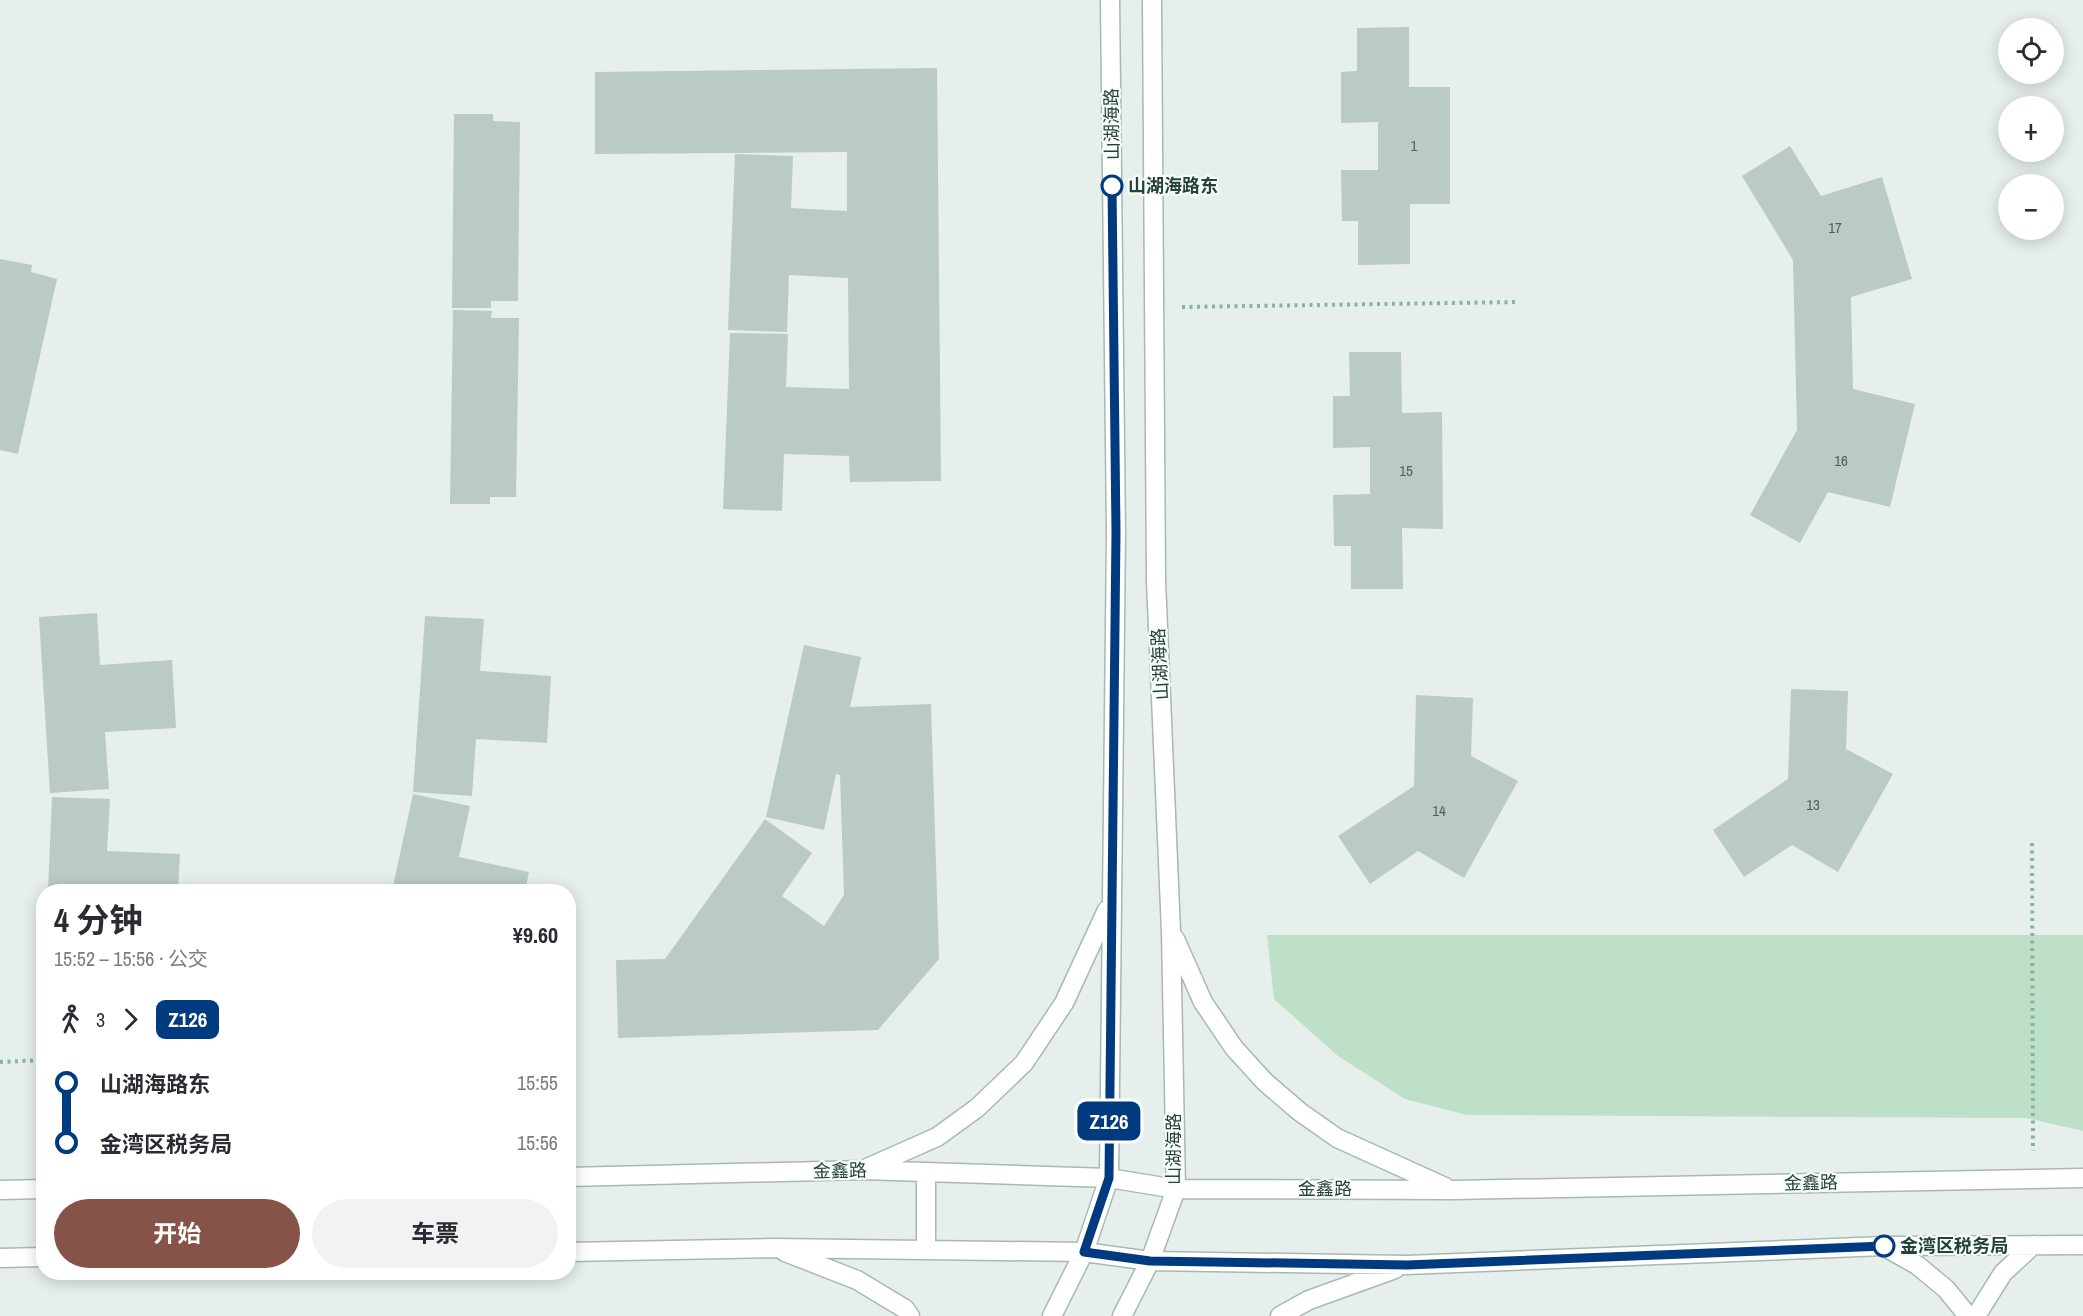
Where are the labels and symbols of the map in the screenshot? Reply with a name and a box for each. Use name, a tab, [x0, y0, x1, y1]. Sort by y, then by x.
street label: 山湖海路	[1098, 88, 1125, 160]
house number: 1	[1411, 135, 1418, 156]
place label: 山湖海路东	[1128, 173, 1218, 198]
marker: 山湖海路东	[1101, 175, 1123, 197]
house number: 17	[1828, 217, 1842, 238]
house number: 16	[1834, 450, 1848, 471]
house number: 15	[1399, 460, 1413, 481]
street label: 山湖海路	[1145, 627, 1174, 701]
house number: 13	[1806, 794, 1820, 815]
house number: 14	[1432, 800, 1446, 821]
line badge: Z126	[1067, 1102, 1151, 1140]
street label: 山湖海路	[1161, 1113, 1186, 1185]
street label: 金鑫路	[813, 1158, 867, 1183]
street label: 金鑫路	[1784, 1170, 1838, 1195]
street label: 金鑫路	[1298, 1176, 1352, 1201]
place label: 金湾区税务局	[1900, 1233, 2008, 1258]
marker: 金湾区税务局	[1873, 1235, 1895, 1257]

